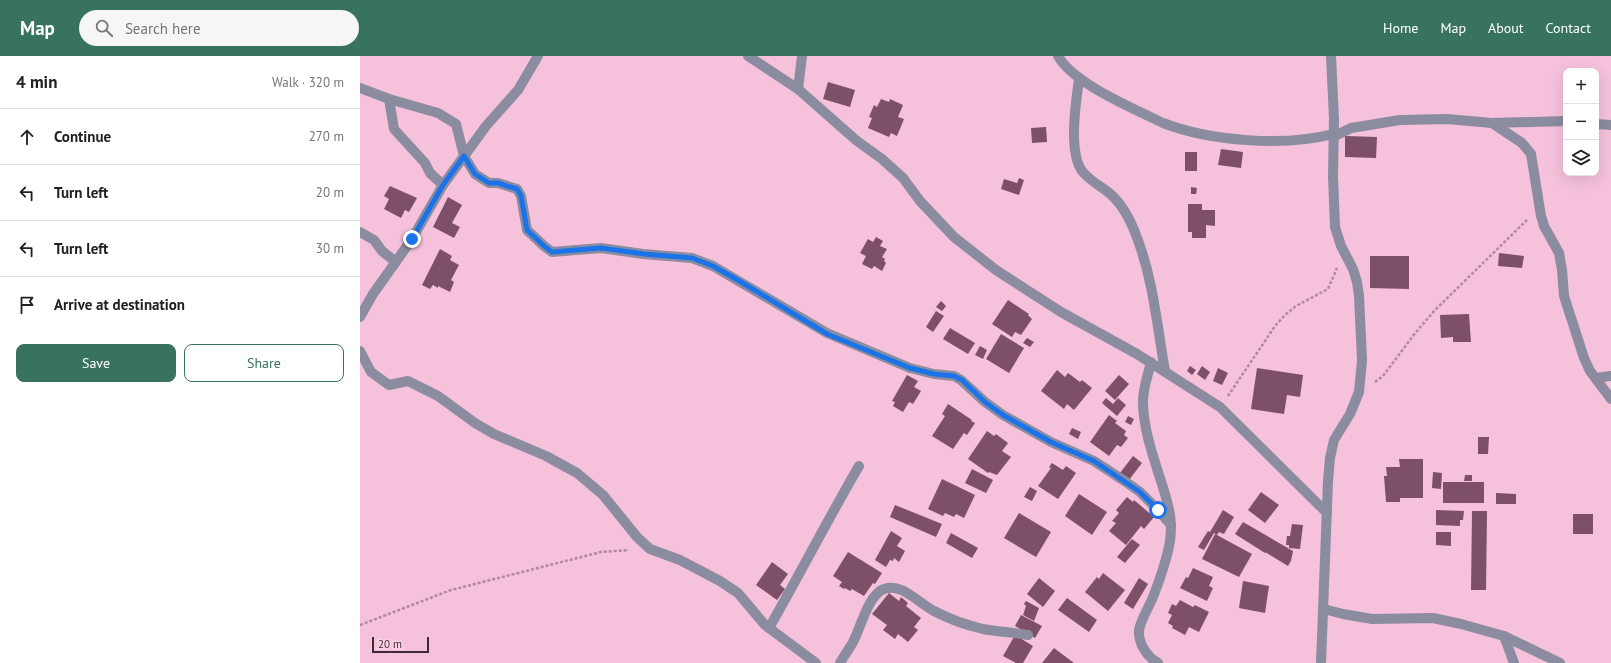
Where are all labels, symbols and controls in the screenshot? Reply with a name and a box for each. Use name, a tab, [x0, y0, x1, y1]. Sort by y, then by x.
search box	[79, 10, 359, 46]
text: Map	[20, 16, 55, 40]
icon: search	[93, 17, 115, 39]
text: Search here	[125, 19, 201, 38]
text: Home	[1383, 19, 1418, 37]
text: Map	[1440, 19, 1466, 37]
text: About	[1488, 19, 1524, 37]
text: Contact	[1546, 19, 1591, 37]
map controls	[1563, 68, 1599, 176]
button: +	[1563, 68, 1599, 104]
text: 4 min	[16, 71, 57, 93]
text: Walk · 320 m	[272, 74, 344, 91]
button: −	[1563, 104, 1599, 140]
icon: ahead	[16, 126, 38, 148]
text: Continue	[54, 127, 111, 146]
text: 270 m	[309, 128, 344, 145]
button: layers	[1563, 140, 1599, 176]
icon: left	[16, 182, 38, 204]
text: Turn left	[54, 183, 108, 202]
text: 20 m	[316, 184, 344, 201]
route end	[403, 230, 421, 248]
icon: left	[16, 238, 38, 260]
text: Turn left	[54, 239, 108, 258]
text: 30 m	[316, 240, 344, 257]
icon: arrive	[16, 294, 38, 316]
text: Arrive at destination	[54, 295, 185, 314]
button: Save	[16, 344, 176, 382]
button: Share	[184, 344, 344, 382]
route start	[1149, 501, 1167, 519]
scale bar	[372, 635, 429, 654]
text: 20 m	[378, 637, 402, 651]

